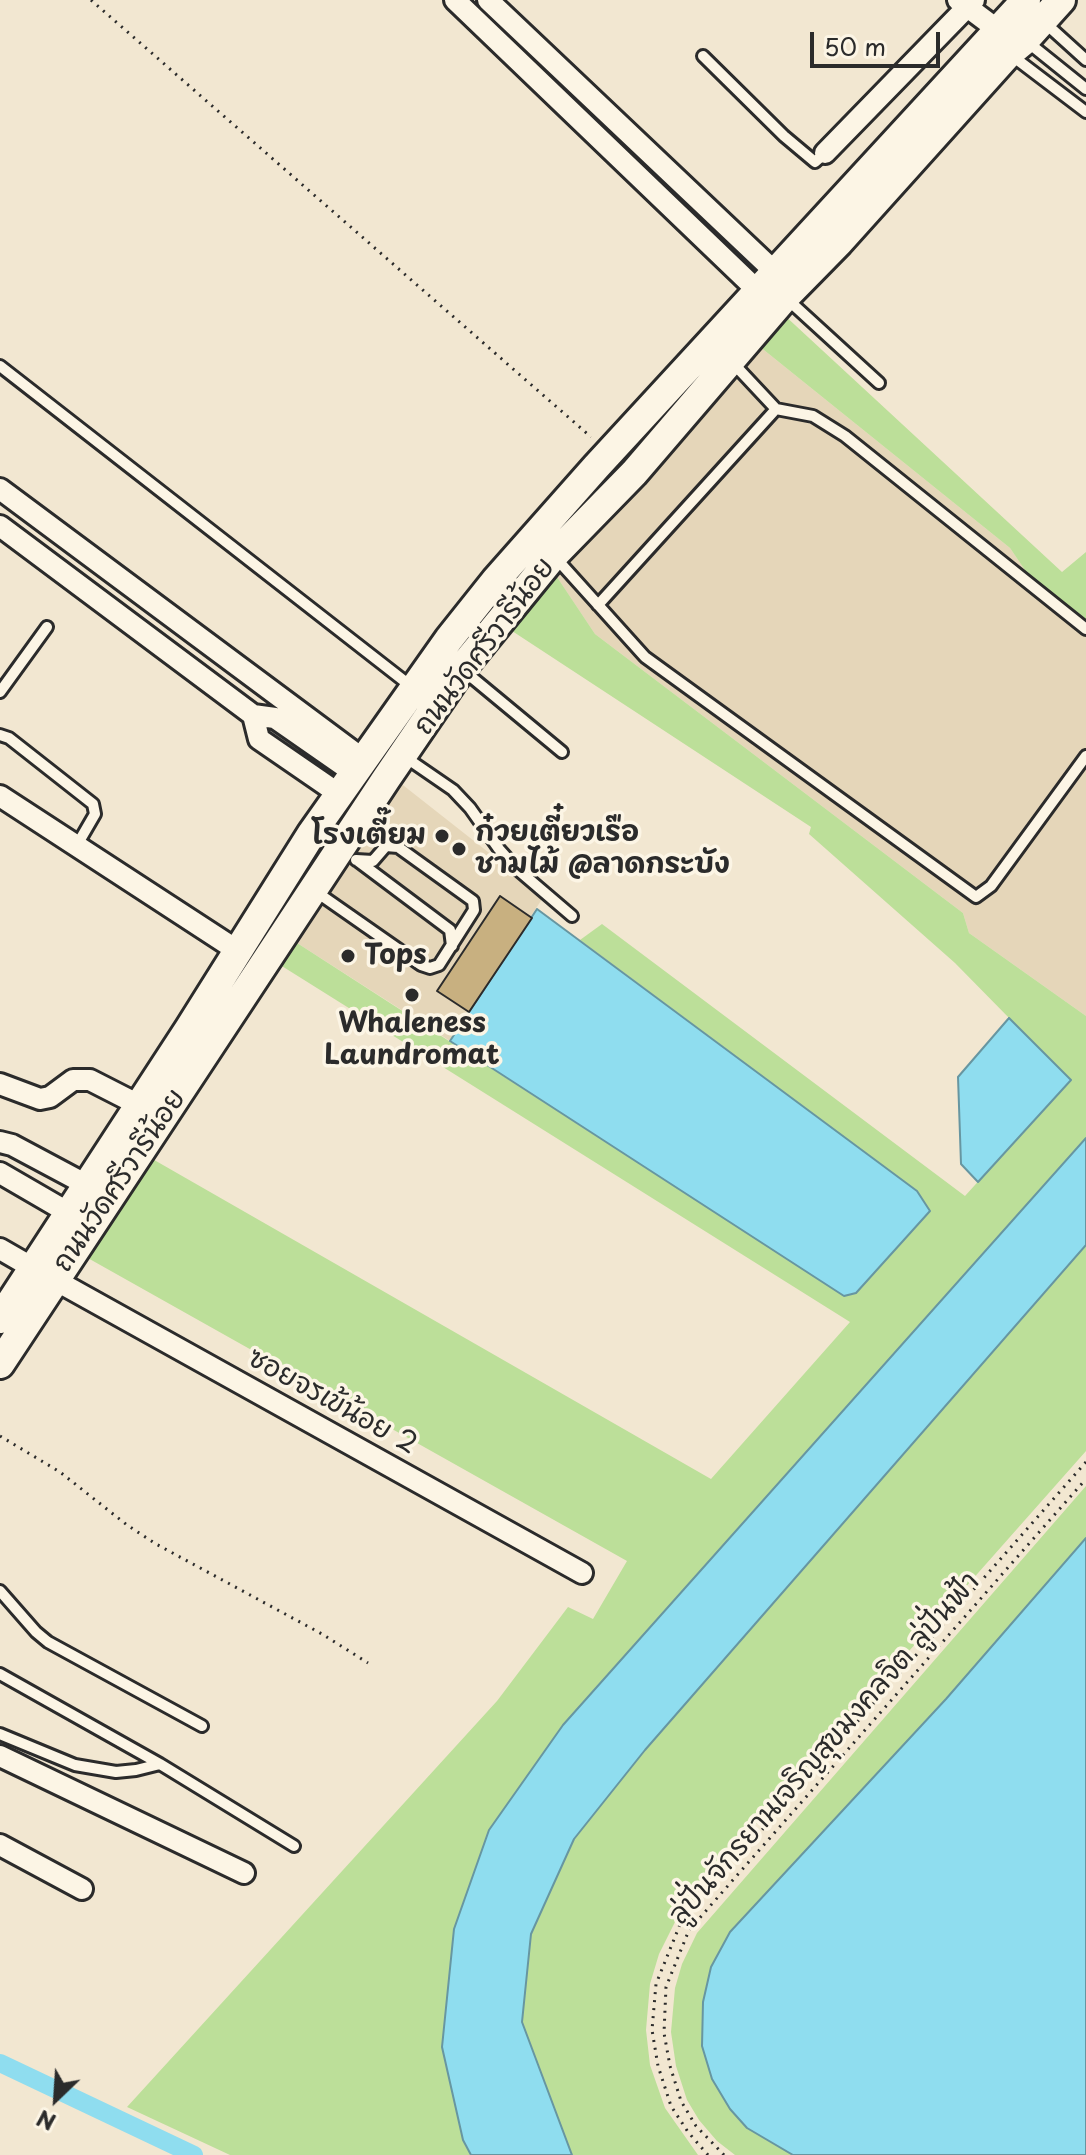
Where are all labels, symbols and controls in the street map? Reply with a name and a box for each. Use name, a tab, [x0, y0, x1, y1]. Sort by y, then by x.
scale bar	[814, 16, 944, 66]
text: 50 m	[824, 28, 886, 64]
street label: ถนนวัดศรีวารีน้อย	[407, 552, 563, 742]
place label: ก๋วยเตี๋ยวเรือ ชามไม้ @ลาดกระบัง	[475, 816, 730, 882]
place label: โรงเตี๊ยม	[312, 819, 426, 853]
marker: โรงเตี๊ยม	[433, 827, 451, 845]
marker: ก๋วยเตี๋ยวเรือ ชามไม้ @ลาดกระบัง	[450, 840, 468, 858]
place label: Tops	[364, 939, 427, 973]
marker: Tops	[339, 947, 357, 965]
marker: Whaleness Laundromat	[403, 986, 421, 1004]
place label: Whaleness Laundromat	[324, 1007, 500, 1073]
street label: ถนนวัดศรีวารีน้อย	[46, 1083, 194, 1279]
street label: ซอยจรเข้น้อย 2	[241, 1342, 423, 1462]
street label: ลู่ปั่นจักรยานเจริญสุขมงคลจิต ลู่ปั่นฟ้า	[663, 1566, 987, 1932]
north arrow	[16, 2059, 96, 2139]
text: N	[31, 2103, 61, 2140]

